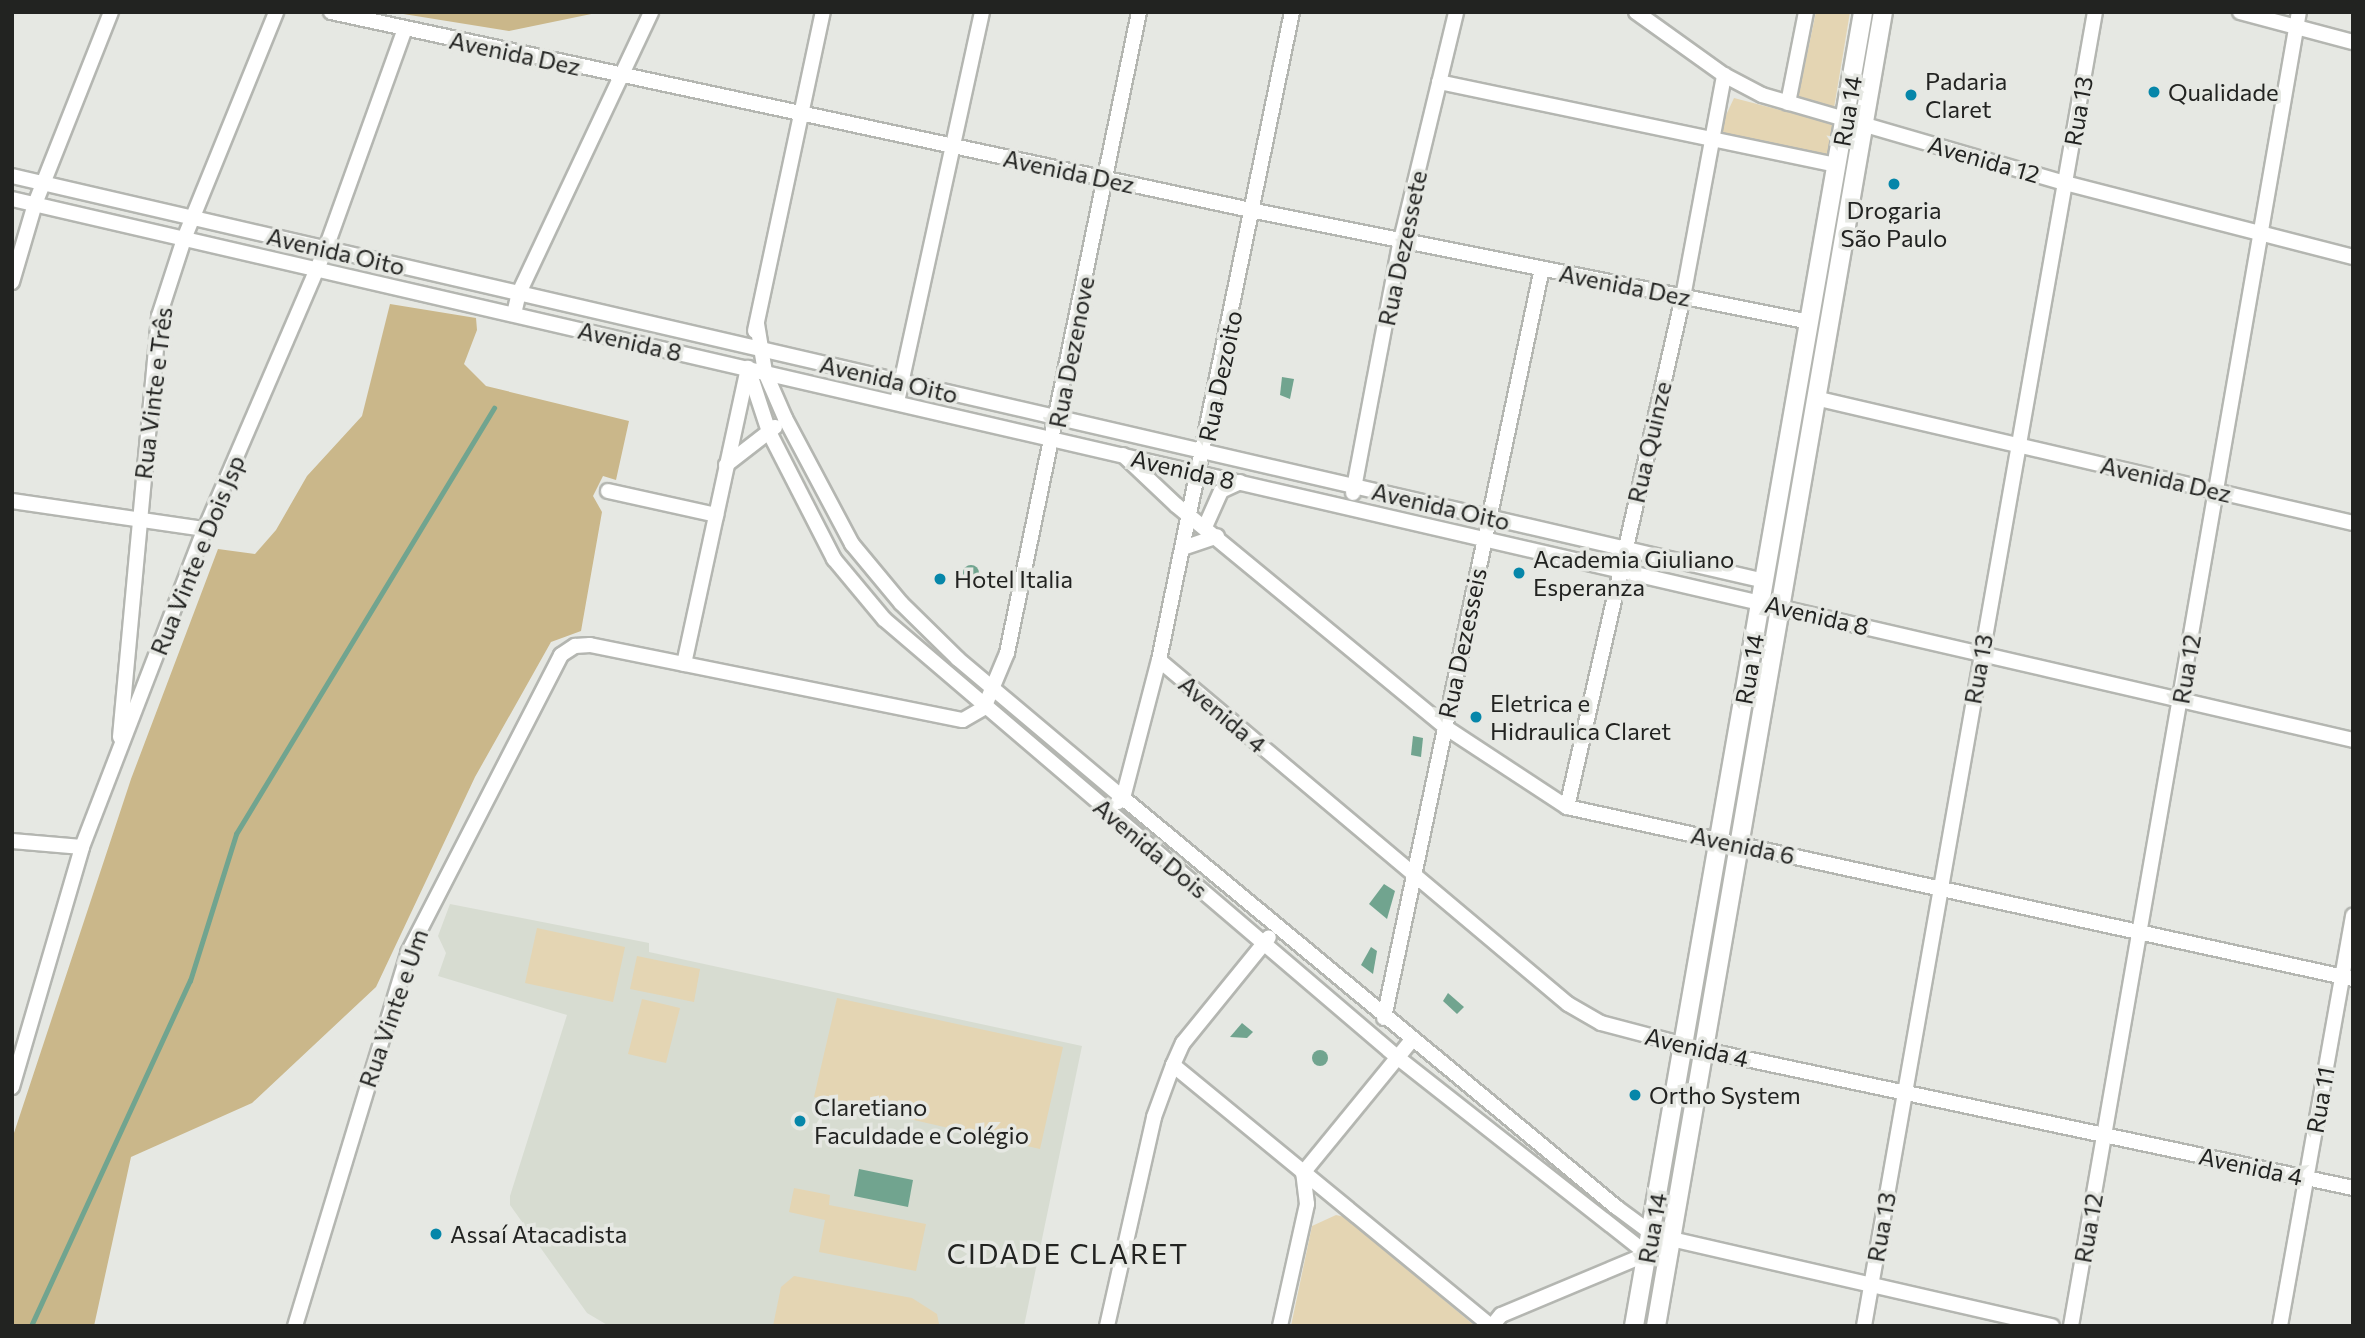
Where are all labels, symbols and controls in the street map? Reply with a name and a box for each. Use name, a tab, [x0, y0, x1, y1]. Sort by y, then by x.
street label: Avenida Dez	[447, 25, 583, 81]
place label: Padaria Claret	[1925, 67, 2007, 123]
street label: Rua 14	[1827, 73, 1867, 149]
street label: Rua 13	[2058, 74, 2098, 148]
place label: Qualidade	[2168, 78, 2279, 106]
marker: Qualidade	[2146, 84, 2162, 100]
marker: Padaria Claret	[1903, 87, 1919, 103]
street label: Avenida 12	[1925, 129, 2043, 189]
street label: Avenida Dez	[1001, 143, 1137, 199]
street label: Rua Dezessete	[1371, 168, 1433, 328]
marker: Drogaria São Paulo	[1886, 176, 1902, 192]
place label: Drogaria São Paulo	[1841, 196, 1947, 252]
street label: Avenida Oito	[264, 221, 408, 281]
street label: Avenida Dez	[1557, 258, 1693, 312]
street label: Rua Dezenove	[1042, 274, 1100, 430]
street label: Rua Vinte e Três	[128, 305, 178, 481]
street label: Rua Dezoito	[1192, 308, 1248, 444]
street label: Avenida 8	[575, 315, 685, 367]
street label: Avenida Oito	[817, 349, 961, 409]
street label: Rua Quinze	[1621, 378, 1677, 506]
street label: Avenida 8	[1128, 443, 1238, 495]
street label: Avenida Dez	[2098, 450, 2234, 508]
street label: Rua Vinte e Dois Jsp	[144, 451, 250, 659]
street label: Avenida Oito	[1369, 476, 1513, 536]
place label: Academia Giuliano Esperanza	[1533, 545, 1734, 601]
place label: Hotel Italia	[954, 565, 1073, 593]
street label: Rua Dezesseis	[1432, 565, 1492, 721]
marker: Academia Giuliano Esperanza	[1511, 565, 1527, 581]
marker: Hotel Italia	[932, 571, 948, 587]
street label: Avenida 8	[1762, 589, 1872, 641]
street label: Rua 14	[1729, 631, 1769, 707]
street label: Rua 13	[1958, 632, 1998, 706]
street label: Rua 12	[2166, 632, 2206, 706]
street label: Avenida 4	[1173, 669, 1273, 759]
place label: Eletrica e Hidraulica Claret	[1490, 689, 1671, 745]
marker: Eletrica e Hidraulica Claret	[1468, 709, 1484, 725]
street label: Avenida Dois	[1088, 792, 1214, 904]
street label: Avenida 6	[1688, 820, 1798, 870]
street label: Rua Vinte e Um	[352, 925, 434, 1091]
street label: Avenida 4	[1642, 1021, 1752, 1073]
street label: Rua 11	[2300, 1064, 2340, 1136]
place label: Ortho System	[1649, 1081, 1801, 1109]
marker: Ortho System	[1627, 1087, 1643, 1103]
place label: Claretiano Faculdade e Colégio	[814, 1093, 1029, 1149]
marker: Claretiano Faculdade e Colégio	[792, 1113, 808, 1129]
street label: Avenida 4	[2196, 1141, 2306, 1191]
street label: Rua 14	[1632, 1190, 1672, 1266]
street label: Rua 13	[1861, 1190, 1901, 1264]
street label: Rua 12	[2068, 1191, 2108, 1265]
place label: Assaí Atacadista	[450, 1220, 627, 1248]
marker: Assaí Atacadista	[428, 1226, 444, 1242]
district label: CIDADE CLARET	[948, 1236, 1188, 1270]

